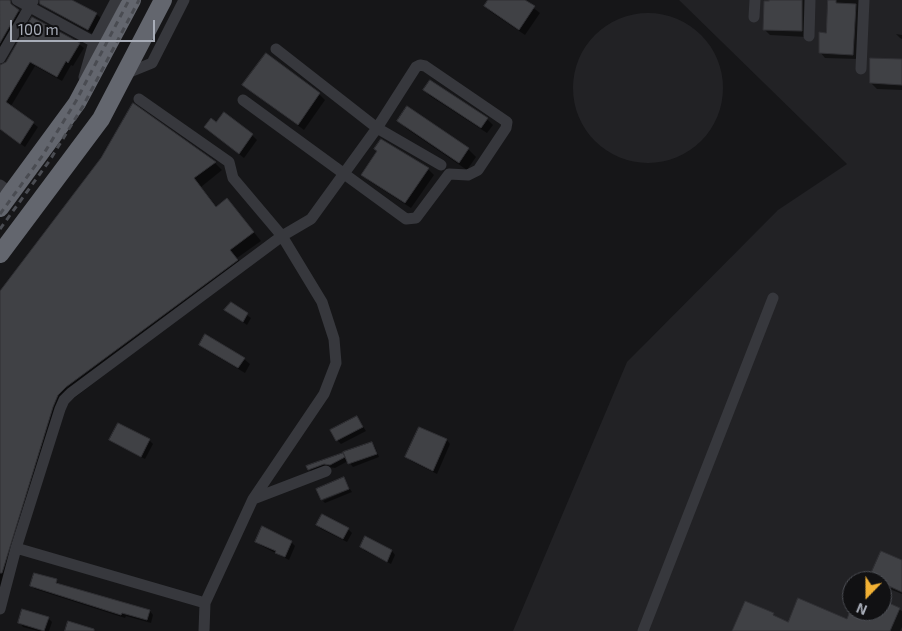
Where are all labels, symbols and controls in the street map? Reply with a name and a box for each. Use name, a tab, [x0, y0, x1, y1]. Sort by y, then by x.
scale bar	[12, 10, 158, 42]
text: 100 m	[18, 20, 59, 38]
north arrow	[842, 571, 892, 621]
text: N	[854, 600, 869, 619]

